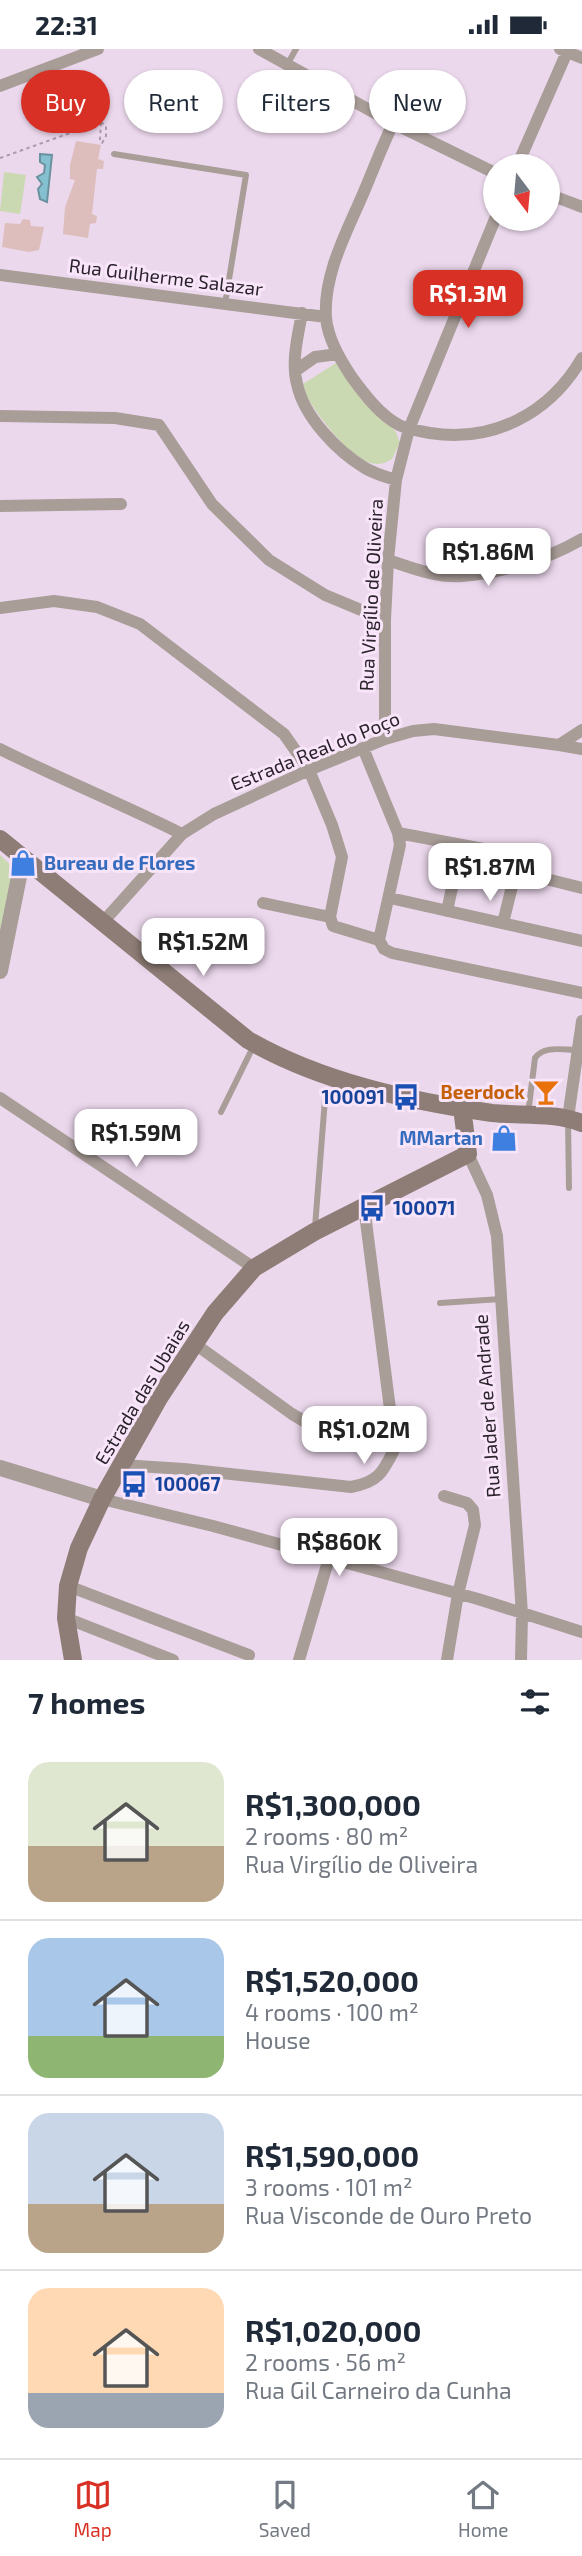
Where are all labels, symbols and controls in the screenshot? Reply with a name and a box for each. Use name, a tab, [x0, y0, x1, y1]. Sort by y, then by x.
text: 22:31	[35, 9, 98, 40]
chip: Buy	[21, 70, 110, 133]
chip: Rent	[124, 70, 223, 133]
chip: Filters	[237, 70, 355, 133]
chip: New	[369, 70, 466, 133]
north arrow	[483, 154, 560, 231]
map controls	[483, 154, 560, 231]
street label: Rua Guilherme Salazar	[68, 253, 265, 300]
pin: R$1.3M	[411, 271, 525, 330]
text: R$1.3M	[429, 279, 507, 307]
street label: Rua Virgílio de Oliveira	[354, 498, 387, 692]
pin: R$1.86M	[423, 529, 553, 588]
text: R$1.86M	[442, 537, 534, 565]
street label: Estrada Real do Poço	[227, 706, 403, 796]
pin: R$1.87M	[425, 843, 555, 903]
shop icon: Bureau de Flores	[8, 848, 38, 878]
place label: Bureau de Flores	[44, 851, 195, 874]
text: R$1.87M	[444, 852, 536, 880]
pin: R$1.52M	[138, 919, 268, 978]
text: R$1.52M	[158, 927, 248, 955]
bar icon: Beerdock	[531, 1077, 561, 1107]
place label: Beerdock	[441, 1080, 525, 1103]
bus stop icon: 100091	[391, 1082, 421, 1112]
place label: 100091	[321, 1085, 385, 1108]
pin: R$1.59M	[71, 1109, 201, 1169]
text: R$1.59M	[90, 1118, 182, 1146]
shop icon: MMartan	[489, 1123, 519, 1153]
place label: MMartan	[399, 1126, 483, 1149]
bus stop icon: 100071	[357, 1193, 387, 1223]
place label: 100071	[393, 1196, 455, 1219]
street label: Rua Jader de Andrade	[469, 1313, 504, 1499]
street label: Estrada das Ubaias	[89, 1315, 194, 1468]
pin: R$1.02M	[299, 1407, 429, 1466]
text: R$1.02M	[318, 1415, 410, 1443]
bus stop icon: 100067	[119, 1469, 149, 1499]
place label: 100067	[155, 1472, 220, 1495]
pin: R$860K	[282, 1519, 396, 1578]
text: R$860K	[296, 1527, 382, 1555]
icon: filters	[516, 1683, 554, 1721]
text: 7 homes	[28, 1684, 145, 1720]
text: R$1,300,000	[245, 1786, 421, 1822]
icon: home	[84, 1790, 168, 1874]
text: 2 rooms · 80 m²	[245, 1822, 408, 1850]
text: Rua Virgílio de Oliveira	[245, 1850, 478, 1878]
text: R$1,520,000	[245, 1962, 419, 1998]
icon: home	[84, 1966, 168, 2050]
text: 4 rooms · 100 m²	[245, 1998, 419, 2026]
text: House	[245, 2026, 311, 2054]
text: R$1,590,000	[245, 2137, 419, 2173]
icon: home	[84, 2141, 168, 2225]
text: 3 rooms · 101 m²	[245, 2173, 412, 2201]
text: Rua Visconde de Ouro Preto	[245, 2201, 532, 2229]
text: R$1,020,000	[245, 2312, 421, 2348]
icon: home	[84, 2316, 168, 2400]
text: 2 rooms · 56 m²	[245, 2348, 406, 2376]
text: Rua Gil Carneiro da Cunha	[245, 2376, 512, 2404]
tab: Map	[74, 2476, 112, 2541]
tab: Saved	[259, 2476, 311, 2541]
tab: Home	[458, 2476, 508, 2541]

